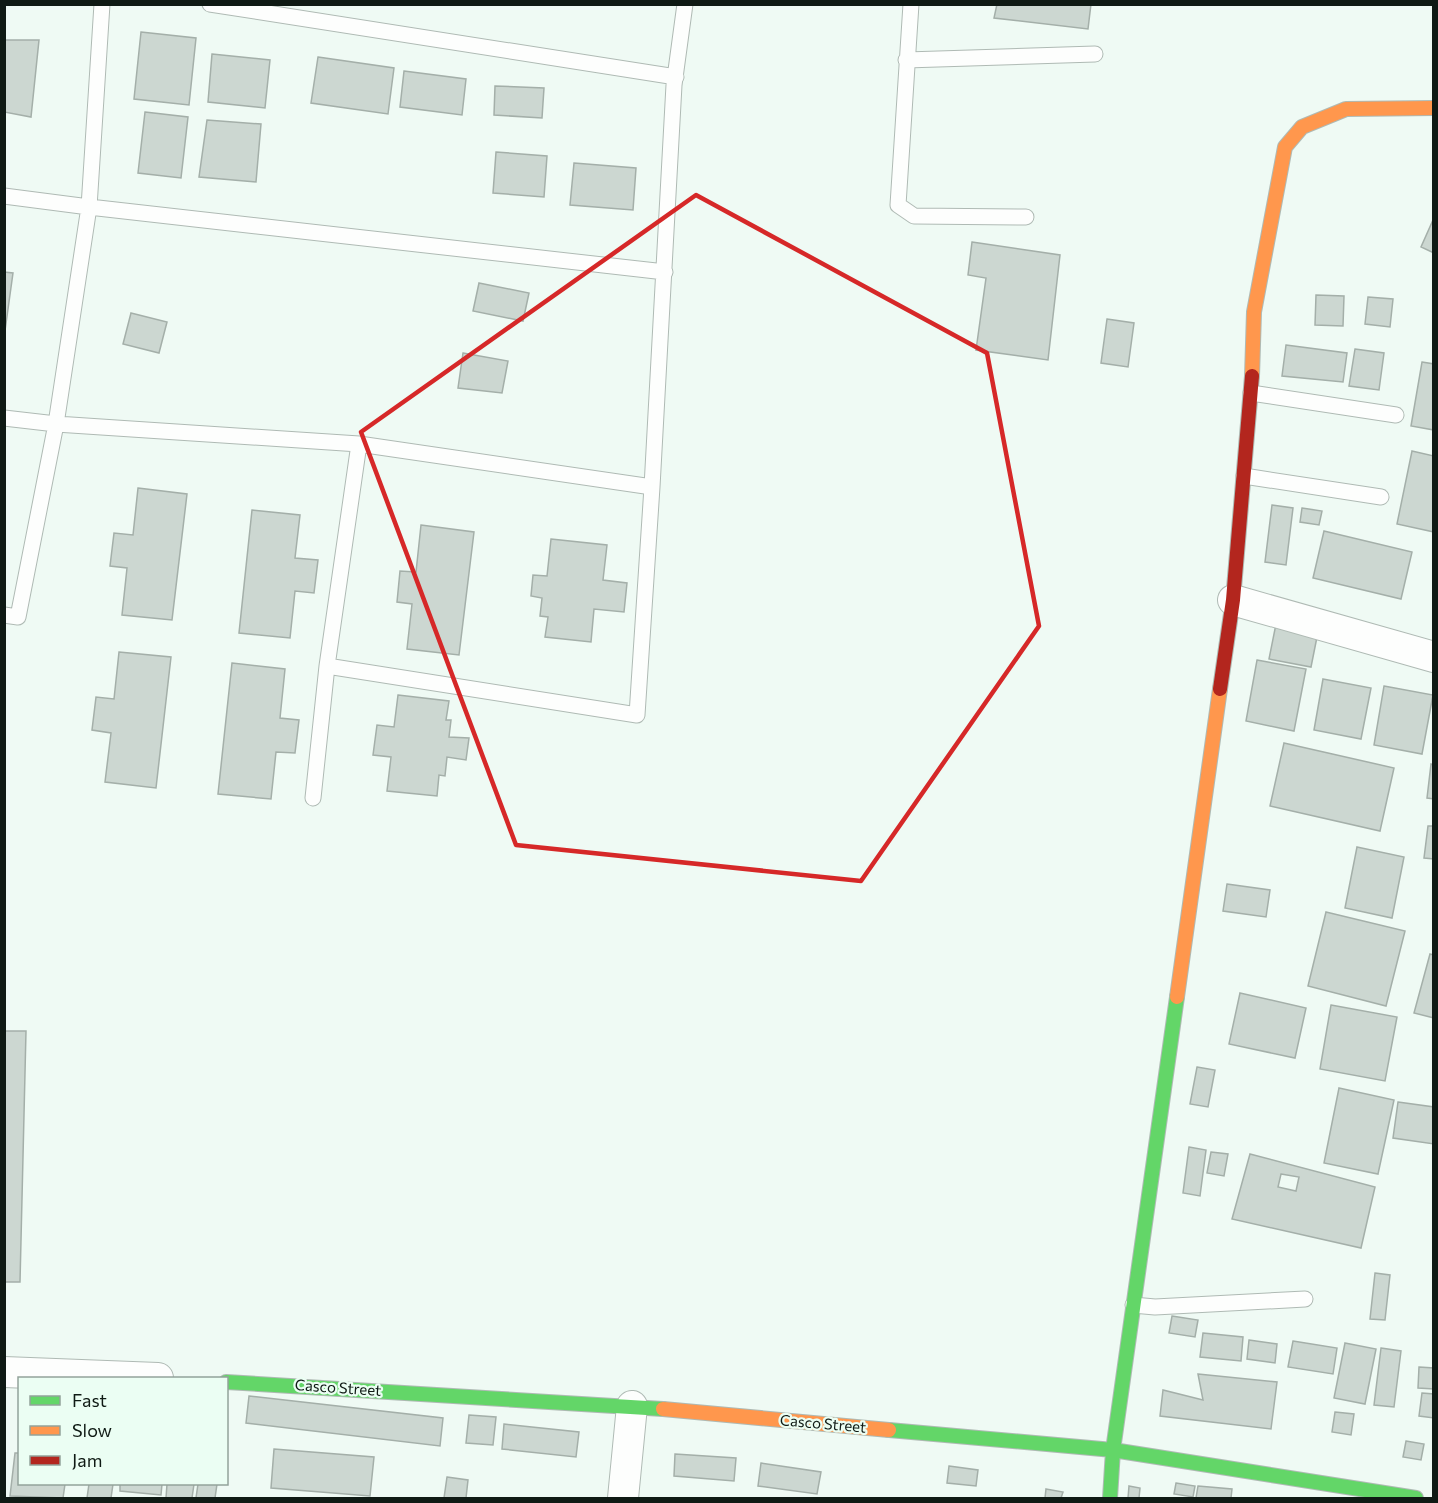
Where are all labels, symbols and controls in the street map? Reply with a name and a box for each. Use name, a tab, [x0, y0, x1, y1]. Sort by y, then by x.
street label: Casco Street	[294, 1375, 382, 1399]
legend	[18, 1377, 228, 1485]
text: Fast	[72, 1389, 107, 1411]
street label: Casco Street	[779, 1410, 867, 1436]
text: Slow	[72, 1419, 112, 1441]
text: Jam	[72, 1449, 102, 1471]

